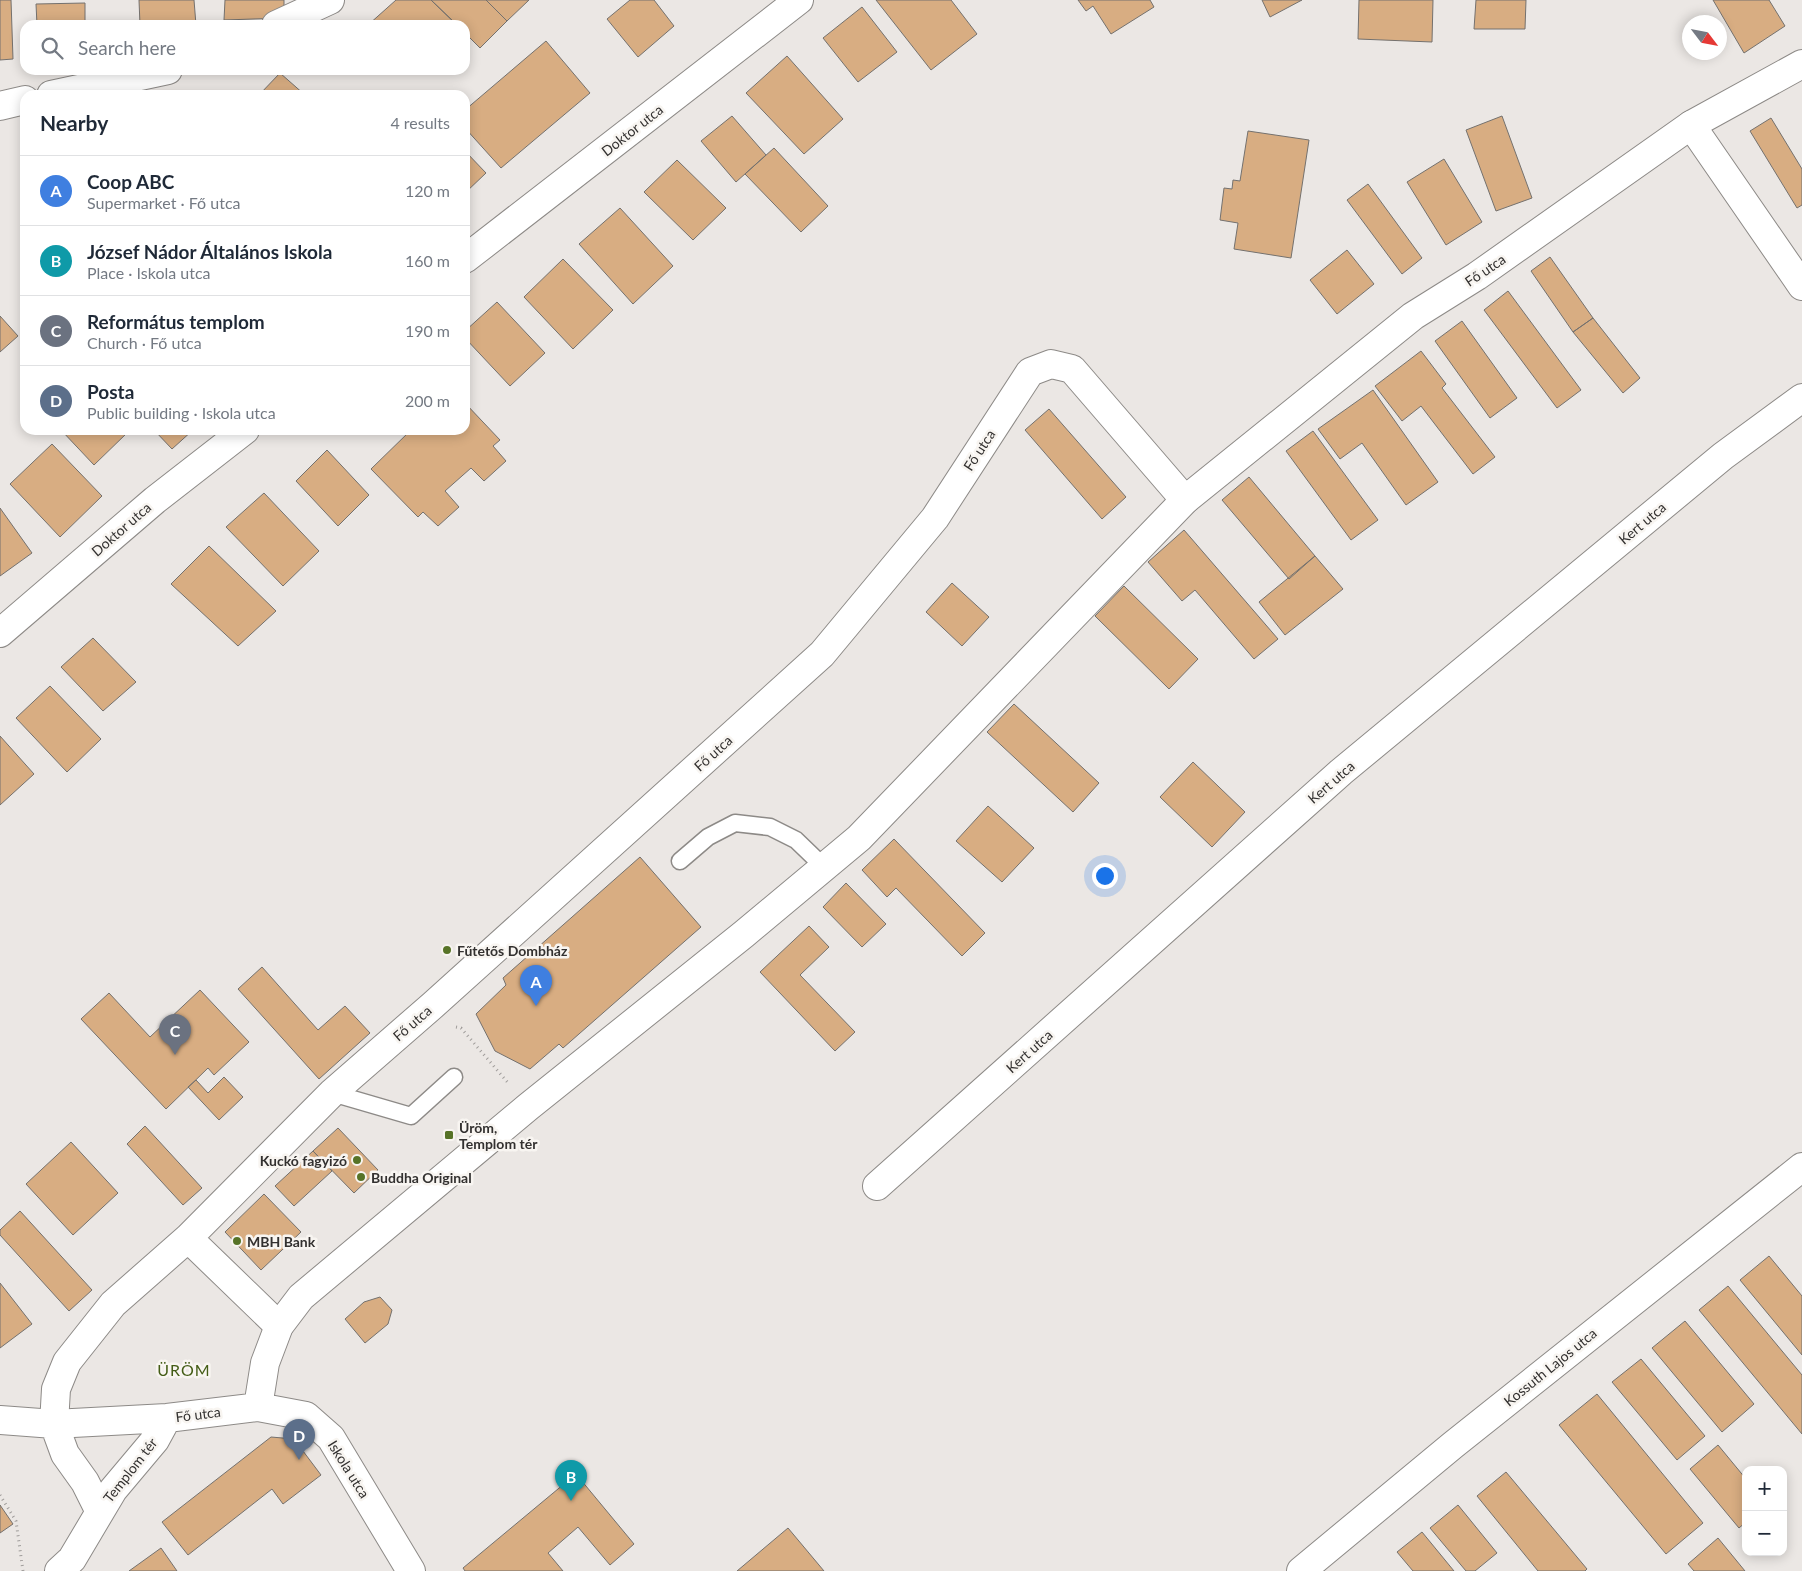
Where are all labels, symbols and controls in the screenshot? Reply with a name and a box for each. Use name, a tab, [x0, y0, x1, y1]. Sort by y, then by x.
north arrow	[1682, 15, 1727, 60]
search box	[20, 20, 470, 75]
icon: search	[38, 34, 66, 62]
text: Search here	[78, 36, 176, 59]
street label: Doktor utca	[598, 101, 666, 159]
text: Nearby	[40, 110, 108, 135]
text: 4 results	[390, 113, 450, 132]
text: Coop ABC	[87, 170, 174, 193]
text: A	[50, 181, 62, 200]
text: 120 m	[405, 181, 450, 200]
text: Supermarket · Fő utca	[87, 193, 241, 212]
text: József Nádor Általános Iskola	[87, 240, 332, 263]
street label: Fő utca	[1461, 250, 1509, 290]
text: B	[51, 251, 61, 270]
text: 160 m	[405, 251, 450, 270]
text: Place · Iskola utca	[87, 263, 211, 282]
text: Református templom	[87, 310, 265, 333]
text: C	[51, 321, 61, 340]
text: 190 m	[405, 321, 450, 340]
text: Church · Fő utca	[87, 333, 202, 352]
text: Posta	[87, 380, 134, 403]
text: D	[50, 391, 62, 410]
text: 200 m	[405, 391, 450, 410]
text: Public building · Iskola utca	[87, 403, 276, 422]
street label: Fő utca	[960, 426, 998, 474]
street label: Kert utca	[1615, 498, 1669, 548]
street label: Doktor utca	[88, 499, 154, 559]
street label: Fő utca	[690, 732, 736, 774]
street label: Kert utca	[1304, 757, 1358, 807]
your location	[1092, 863, 1118, 889]
place label: Fűtetős Dombház	[457, 942, 568, 959]
marker: Fűtetős Dombház	[441, 944, 453, 956]
pin: A	[520, 965, 552, 1006]
street label: Fő utca	[389, 1002, 435, 1044]
pin: C	[159, 1014, 191, 1055]
street label: Kert utca	[1002, 1026, 1056, 1076]
place label: Üröm, Templom tér	[459, 1119, 538, 1152]
marker: Üröm, Templom tér	[443, 1129, 455, 1141]
place label: Kuckó fagyizó	[260, 1152, 347, 1169]
marker: Kuckó fagyizó	[351, 1154, 363, 1166]
place label: Buddha Original	[371, 1169, 472, 1186]
marker: Buddha Original	[355, 1171, 367, 1183]
place label: MBH Bank	[247, 1233, 316, 1250]
marker: MBH Bank	[231, 1235, 243, 1247]
street label: Kossuth Lajos utca	[1500, 1324, 1600, 1410]
district label: ÜRÖM	[157, 1360, 211, 1379]
street label: Fő utca	[174, 1403, 222, 1425]
pin: D	[283, 1419, 315, 1460]
street label: Templom tér	[100, 1434, 160, 1506]
street label: Iskola utca	[325, 1437, 373, 1501]
pin: B	[555, 1460, 587, 1501]
map controls	[1742, 1466, 1787, 1556]
button: +	[1742, 1466, 1787, 1511]
button: −	[1742, 1511, 1787, 1556]

